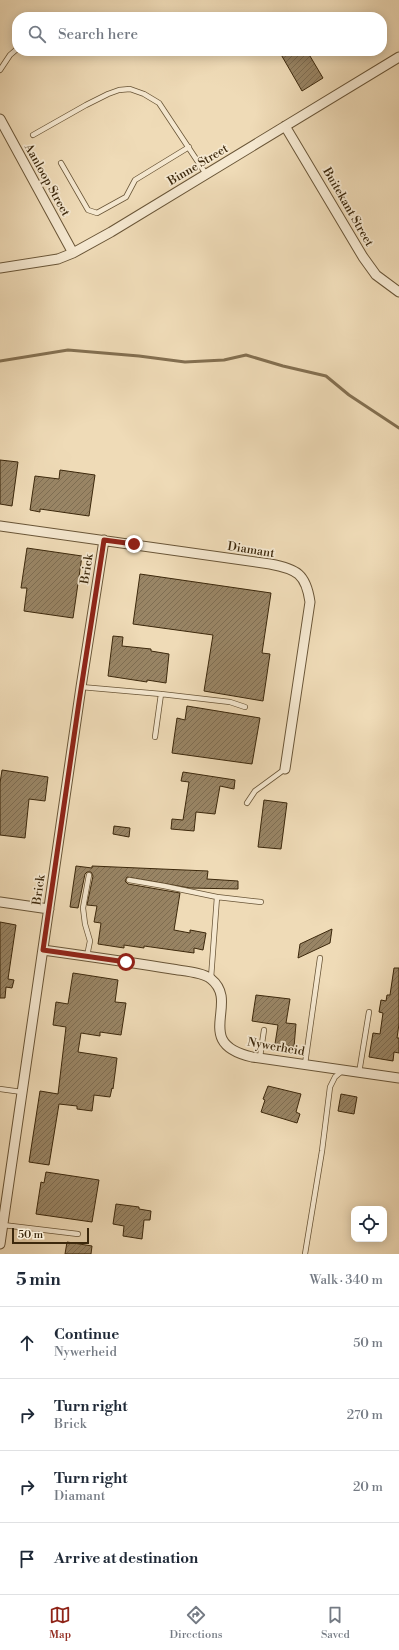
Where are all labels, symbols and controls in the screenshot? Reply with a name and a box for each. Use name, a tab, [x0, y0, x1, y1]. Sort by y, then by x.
search box	[12, 12, 387, 56]
icon: search	[26, 23, 48, 45]
text: Search here	[58, 25, 138, 44]
street label: Aanloop Street	[20, 140, 73, 220]
street label: Binne Street	[164, 141, 232, 189]
street label: Buitekant Street	[319, 164, 377, 250]
route end	[125, 535, 143, 553]
street label: Diamant	[226, 539, 276, 561]
street label: Brick	[77, 552, 97, 586]
street label: Brick	[29, 873, 49, 907]
route start	[117, 953, 135, 971]
street label: Nywerheid	[246, 1035, 306, 1059]
map controls	[351, 1206, 387, 1242]
button: locate	[351, 1206, 387, 1242]
scale bar	[12, 1226, 89, 1245]
text: 50 m	[18, 1228, 43, 1242]
text: 5 min	[16, 1269, 61, 1291]
text: Walk · 340 m	[310, 1272, 383, 1288]
text: Continue	[54, 1325, 119, 1344]
icon: ahead	[16, 1332, 38, 1354]
text: 50 m	[353, 1335, 383, 1351]
text: Nywerheid	[54, 1344, 117, 1360]
text: Turn right	[54, 1397, 128, 1416]
icon: right	[16, 1404, 38, 1426]
text: 270 m	[347, 1407, 383, 1423]
text: Brick	[54, 1416, 87, 1432]
text: Turn right	[54, 1469, 128, 1488]
icon: right	[16, 1476, 38, 1498]
text: 20 m	[353, 1479, 383, 1495]
text: Diamant	[54, 1488, 105, 1504]
icon: arrive	[16, 1548, 38, 1570]
text: Arrive at destination	[54, 1549, 198, 1568]
tab: Map	[49, 1604, 71, 1642]
tab: Directions	[170, 1604, 223, 1642]
tab: Saved	[321, 1604, 350, 1642]

